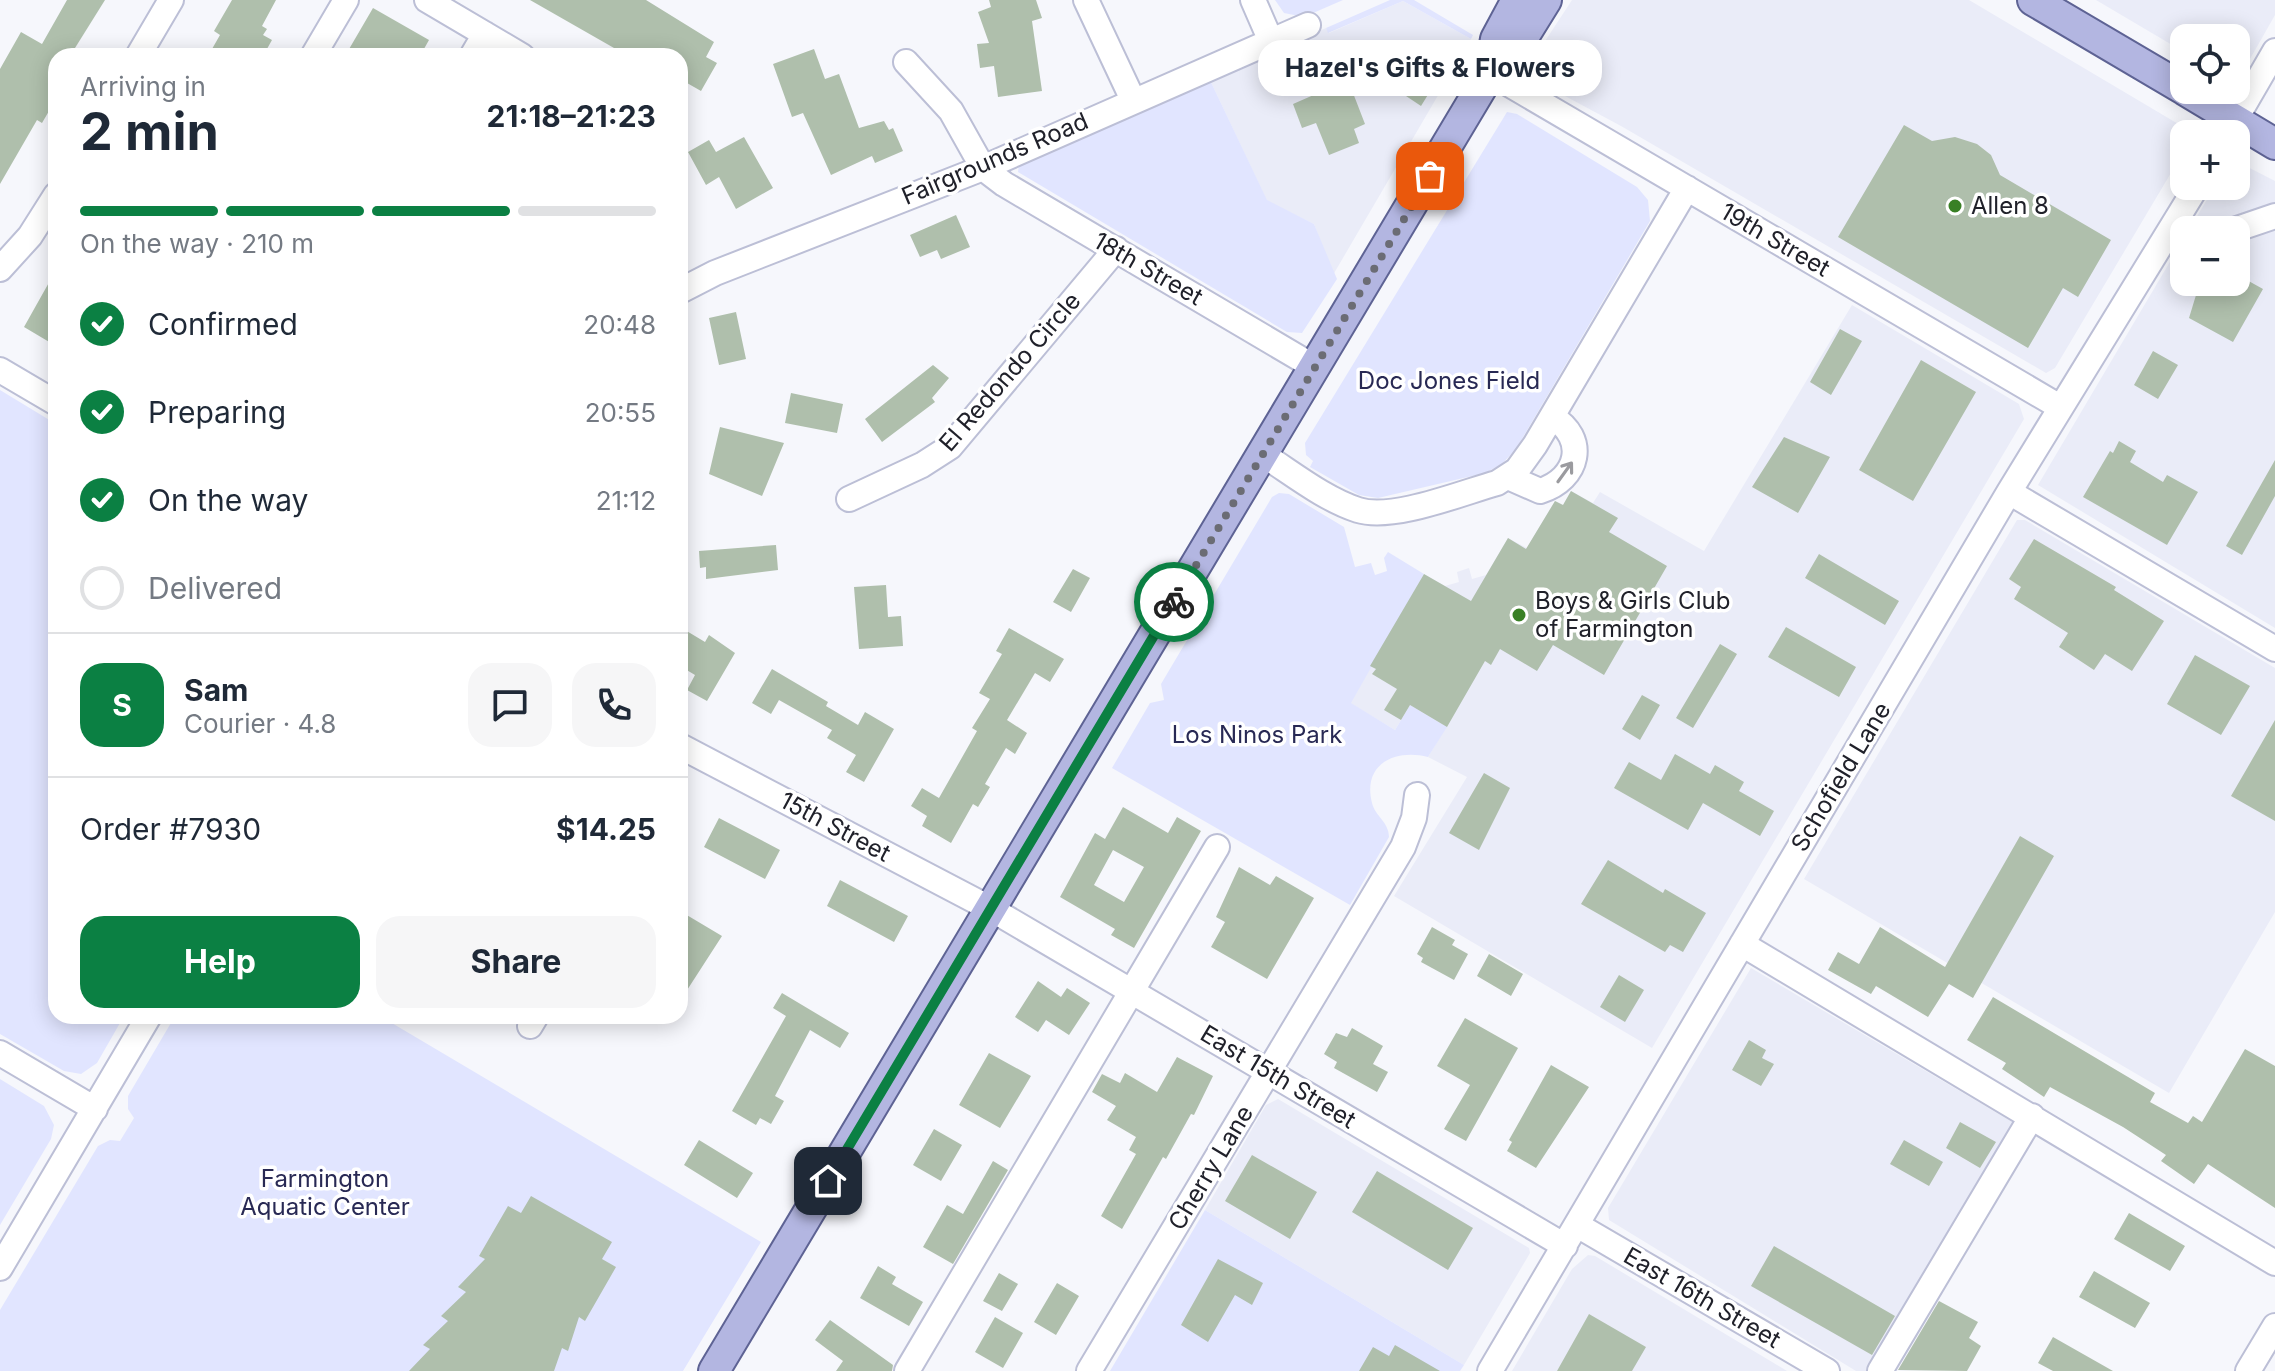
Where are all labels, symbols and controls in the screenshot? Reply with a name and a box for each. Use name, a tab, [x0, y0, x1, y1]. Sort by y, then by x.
map controls	[2170, 24, 2250, 296]
button: locate	[2170, 24, 2250, 104]
callout: Hazel's Gifts & Flowers	[1258, 40, 1602, 96]
text: Hazel's Gifts & Flowers	[1285, 52, 1575, 83]
text: Arriving in	[80, 71, 206, 102]
text: 21:18–21:23	[487, 98, 656, 134]
text: 2 min	[80, 100, 219, 163]
street label: Fairgrounds Road	[897, 106, 1092, 211]
button: +	[2170, 120, 2250, 200]
pin	[1396, 142, 1464, 210]
icon: bag	[1408, 154, 1452, 198]
place label: Allen 8	[1971, 191, 2049, 220]
street label: 19th Street	[1715, 197, 1835, 283]
marker: Allen 8	[1946, 197, 1964, 215]
button: −	[2170, 216, 2250, 296]
street label: 18th Street	[1089, 226, 1208, 311]
text: On the way · 210 m	[80, 228, 314, 259]
street label: El Redondo Circle	[933, 286, 1086, 457]
icon: check	[80, 302, 124, 346]
text: Confirmed	[148, 306, 298, 342]
text: 20:48	[583, 309, 656, 340]
park label: Doc Jones Field	[1358, 366, 1540, 395]
icon: check	[80, 390, 124, 434]
text: Preparing	[148, 394, 286, 430]
text: 20:55	[585, 397, 656, 428]
one-way arrow	[1556, 462, 1573, 483]
icon: check	[80, 478, 124, 522]
text: On the way	[148, 482, 308, 518]
text: 21:12	[596, 485, 656, 516]
courier	[1134, 562, 1214, 642]
text: Delivered	[148, 570, 282, 606]
icon: bike	[1152, 580, 1196, 624]
place label: Boys & Girls Club of Farmington	[1535, 586, 1730, 643]
marker: Boys & Girls Club of Farmington	[1510, 606, 1528, 624]
button: chat	[468, 663, 552, 747]
button: phone	[572, 663, 656, 747]
text: Sam	[184, 672, 248, 708]
text: S	[112, 687, 132, 723]
street label: Schofield Lane	[1785, 697, 1896, 857]
text: Courier · 4.8	[184, 708, 336, 739]
park label: Los Ninos Park	[1172, 720, 1342, 749]
street label: 15th Street	[775, 785, 896, 868]
text: Order #7930	[80, 811, 261, 847]
text: $14.25	[556, 811, 656, 847]
button: Help	[80, 916, 360, 1008]
button: Share	[376, 916, 656, 1008]
street label: East 15th Street	[1195, 1019, 1361, 1134]
street label: Cherry Lane	[1162, 1100, 1259, 1235]
pin	[794, 1147, 862, 1215]
icon: home	[806, 1159, 850, 1203]
park label: Farmington Aquatic Center	[240, 1164, 410, 1221]
street label: East 16th Street	[1619, 1241, 1786, 1354]

